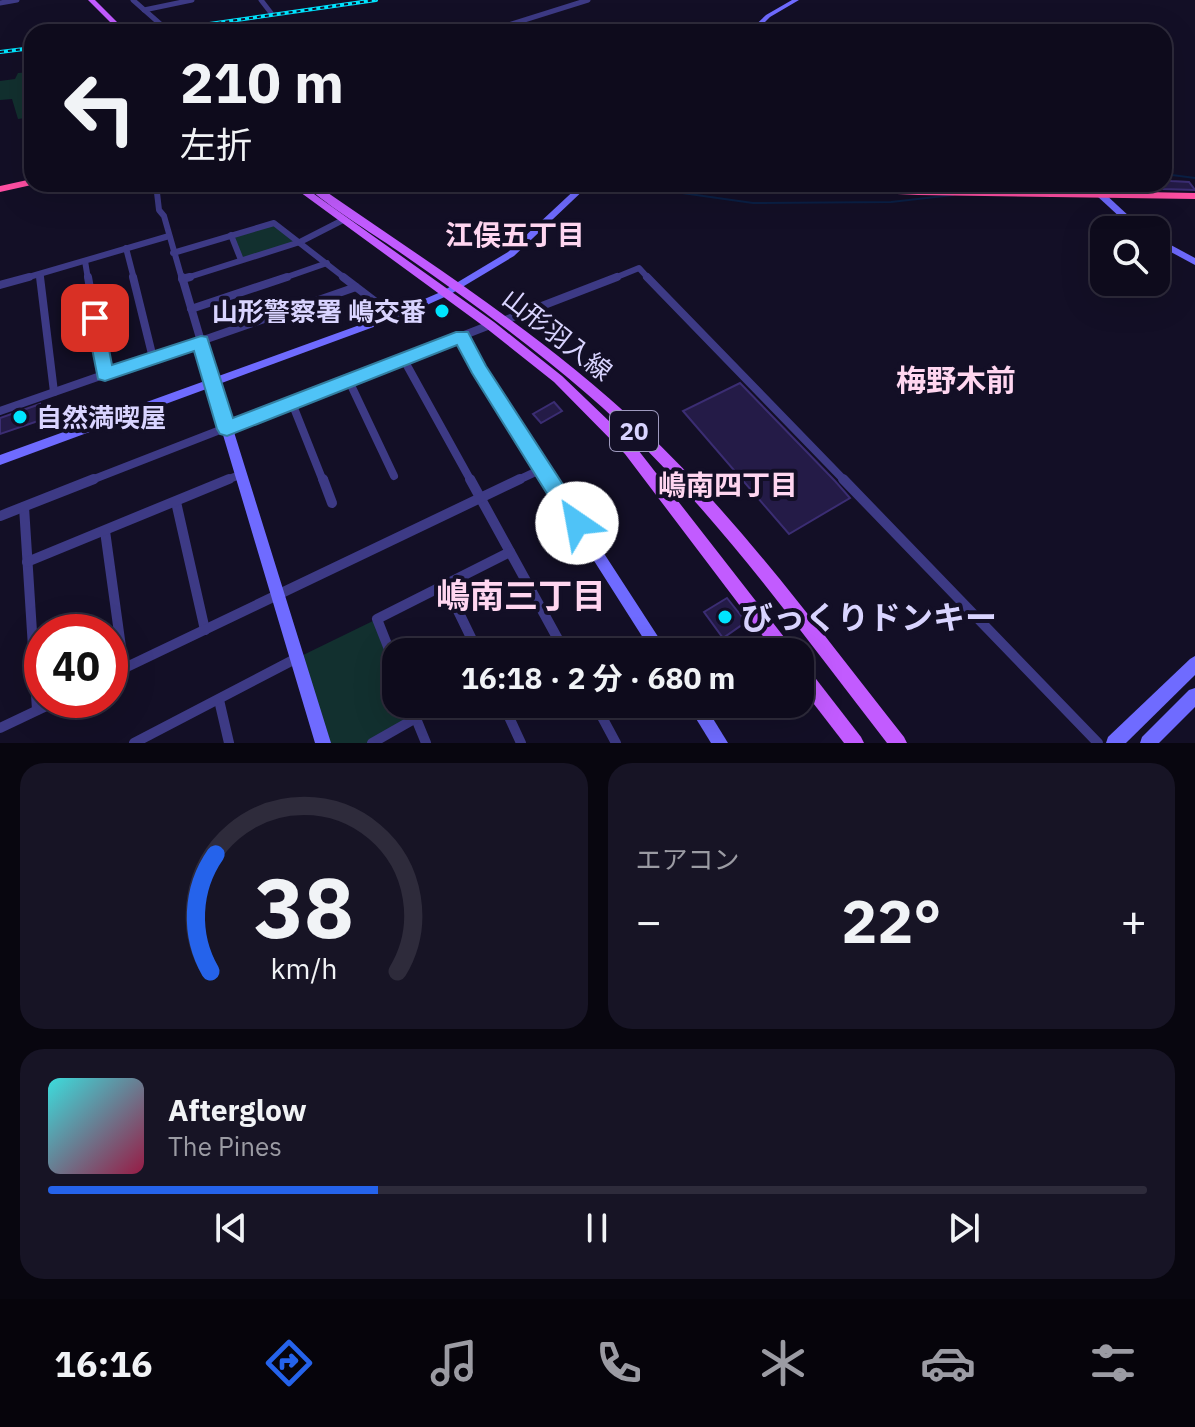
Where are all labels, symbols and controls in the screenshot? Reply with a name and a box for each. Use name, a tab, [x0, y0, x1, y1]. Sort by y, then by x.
text: 210 m	[180, 46, 344, 118]
icon: left	[48, 56, 152, 160]
text: 左折	[180, 121, 252, 168]
district label: 江俣五丁目	[445, 216, 585, 253]
map controls	[1090, 216, 1170, 296]
button: search	[1090, 216, 1170, 296]
street label: 山形羽入線	[496, 281, 620, 387]
pin	[61, 284, 129, 352]
place label: 山形警察署 嶋交番	[212, 294, 426, 328]
icon: arrive	[73, 296, 117, 340]
marker: 山形警察署 嶋交番	[433, 302, 451, 320]
district label: 梅野木前	[896, 360, 1016, 399]
place label: 自然満喫屋	[36, 400, 166, 434]
marker: 自然満喫屋	[11, 408, 29, 426]
road number: 20	[610, 411, 658, 451]
district label: 嶋南四丁目	[658, 466, 798, 503]
position arrow	[535, 481, 619, 565]
district label: 嶋南三丁目	[436, 573, 606, 617]
place label: びっくりドンキー	[741, 596, 997, 638]
marker: びっくりドンキー	[716, 608, 734, 626]
speed limit sign: 40	[24, 614, 128, 718]
text: 16:18 · 2 分 · 680 m	[461, 658, 735, 697]
text: エアコン	[636, 842, 740, 876]
text: 38	[254, 853, 354, 961]
text: 22°	[841, 881, 941, 960]
text: −	[636, 892, 662, 949]
text: +	[1121, 892, 1147, 949]
text: km/h	[270, 950, 337, 987]
text: Afterglow	[168, 1090, 307, 1129]
text: The Pines	[168, 1129, 282, 1163]
icon: previous	[209, 1206, 253, 1250]
icon: pause	[575, 1206, 619, 1250]
icon: next	[942, 1206, 986, 1250]
icon: directions	[261, 1335, 317, 1391]
icon: music	[426, 1335, 482, 1391]
icon: phone	[591, 1335, 647, 1391]
icon: climate	[755, 1335, 811, 1391]
icon: car	[920, 1335, 976, 1391]
icon: filters	[1085, 1335, 1141, 1391]
text: 16:16	[54, 1340, 153, 1387]

